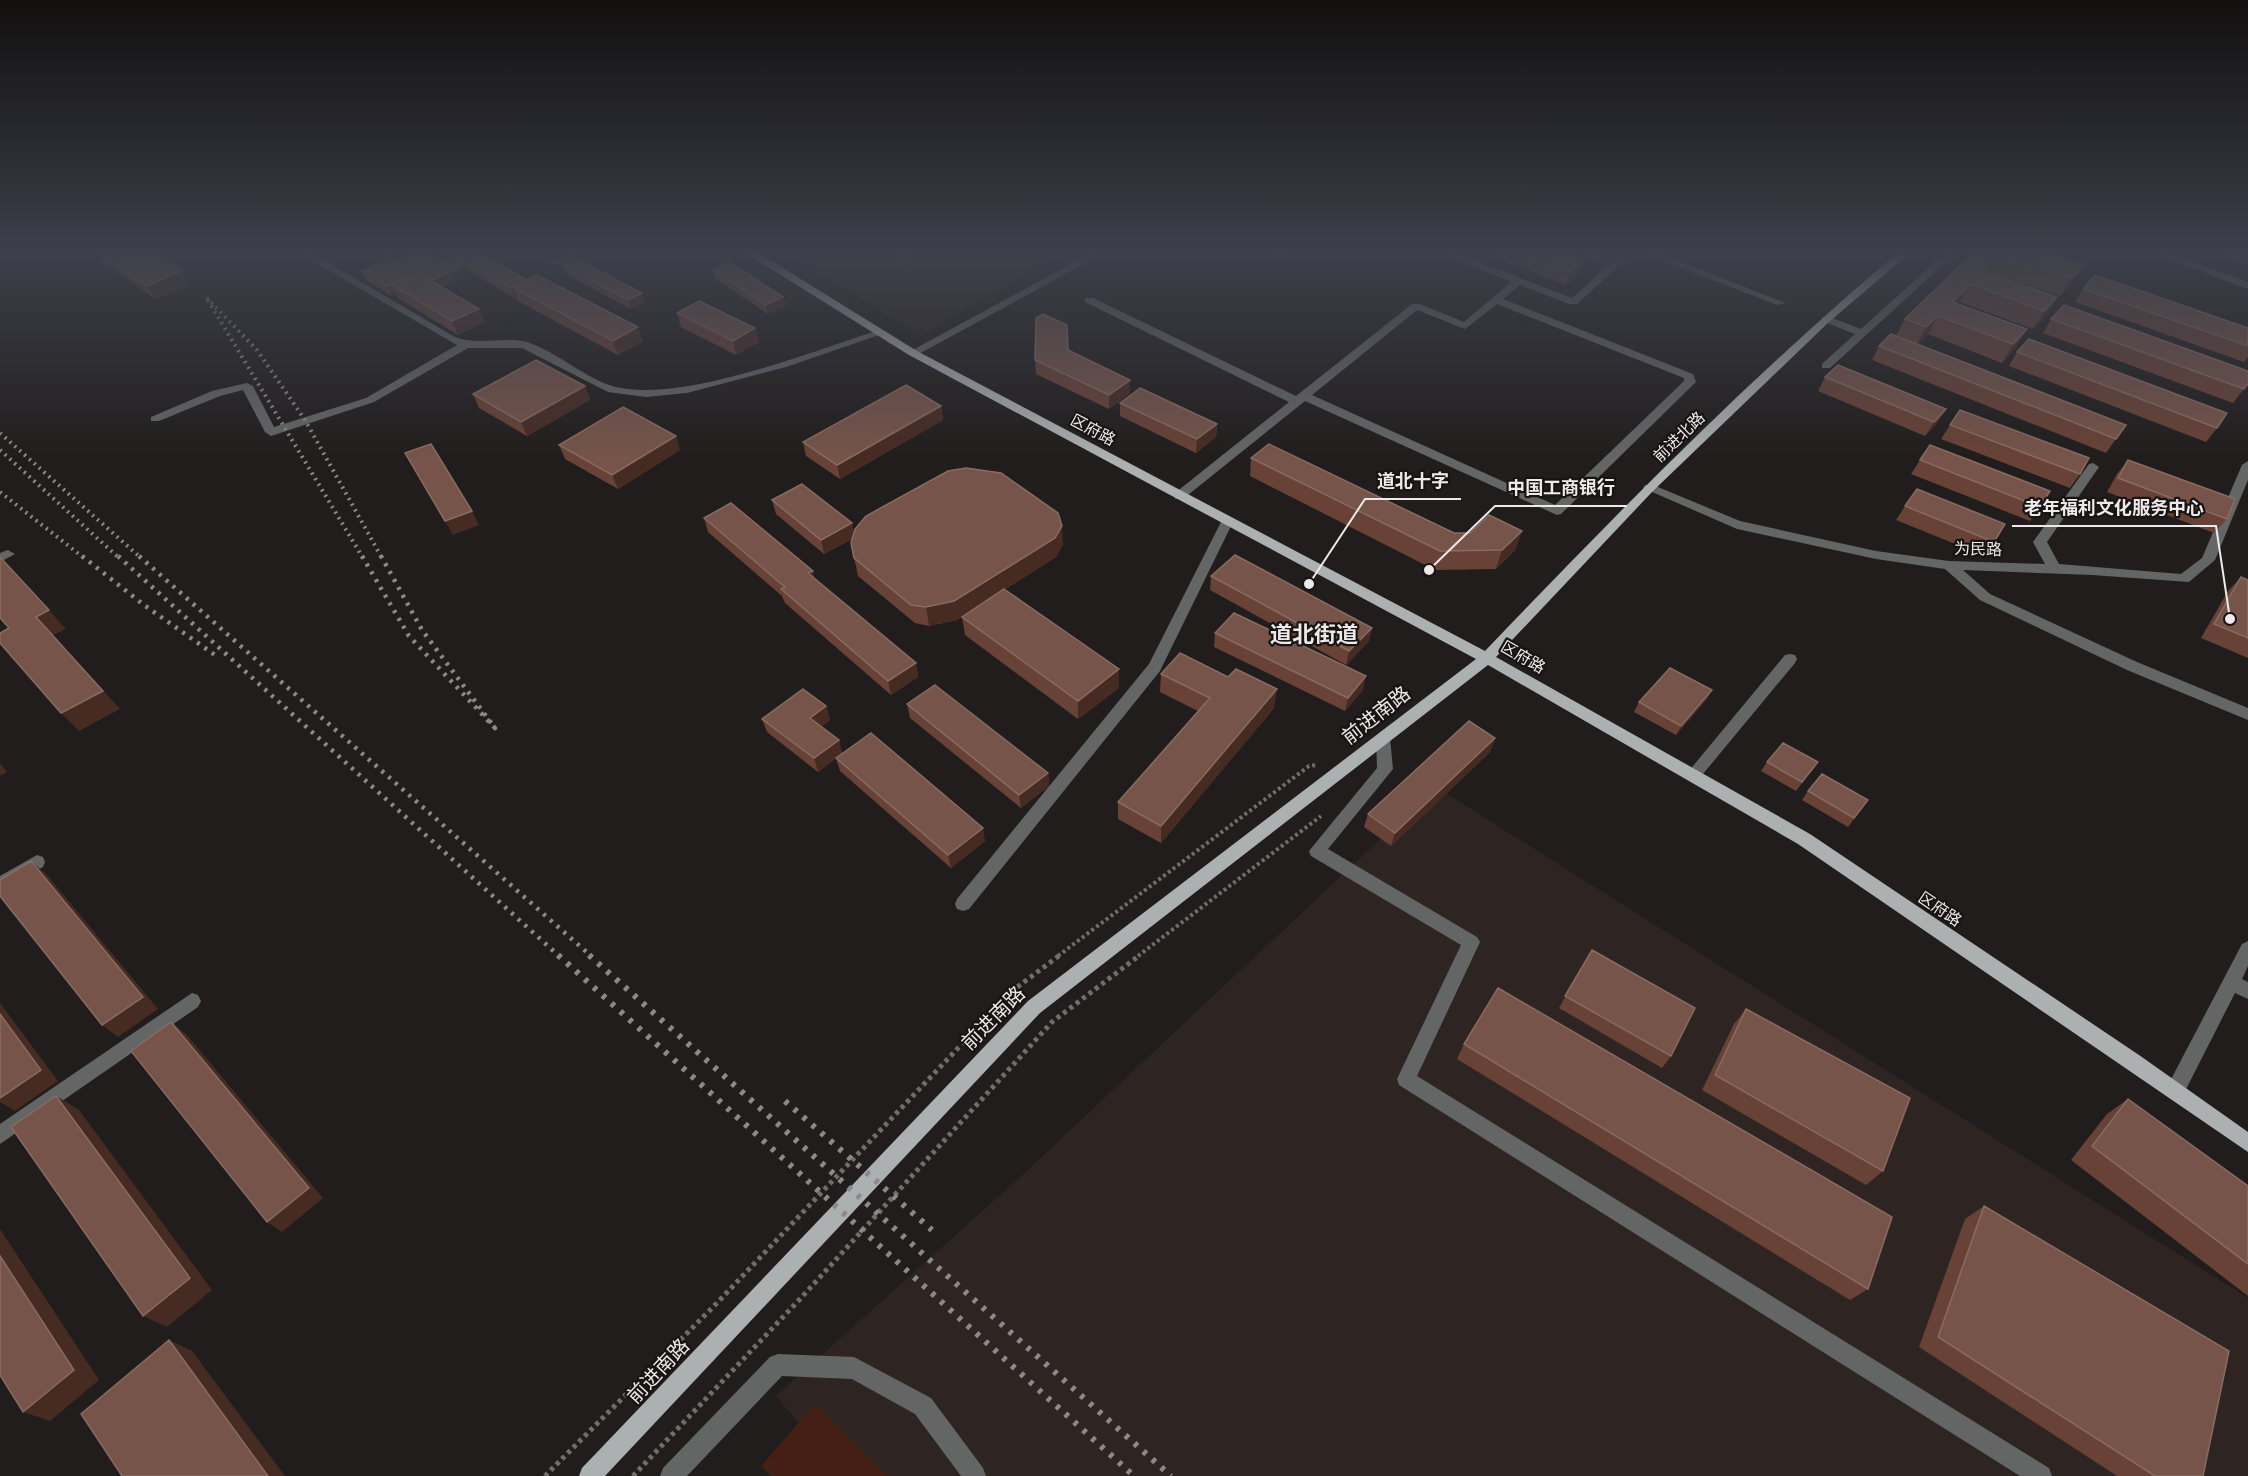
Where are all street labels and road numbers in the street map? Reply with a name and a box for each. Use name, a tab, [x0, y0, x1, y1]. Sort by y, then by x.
street label: 前进北路	[1649, 408, 1709, 466]
street label: 区府路	[1067, 410, 1119, 450]
street label: 为民路	[1954, 539, 2002, 559]
street label: 区府路	[1497, 637, 1549, 677]
street label: 前进南路	[1337, 681, 1415, 749]
street label: 区府路	[1915, 888, 1965, 930]
street label: 前进南路	[956, 981, 1030, 1055]
street label: 前进南路	[622, 1334, 694, 1408]

